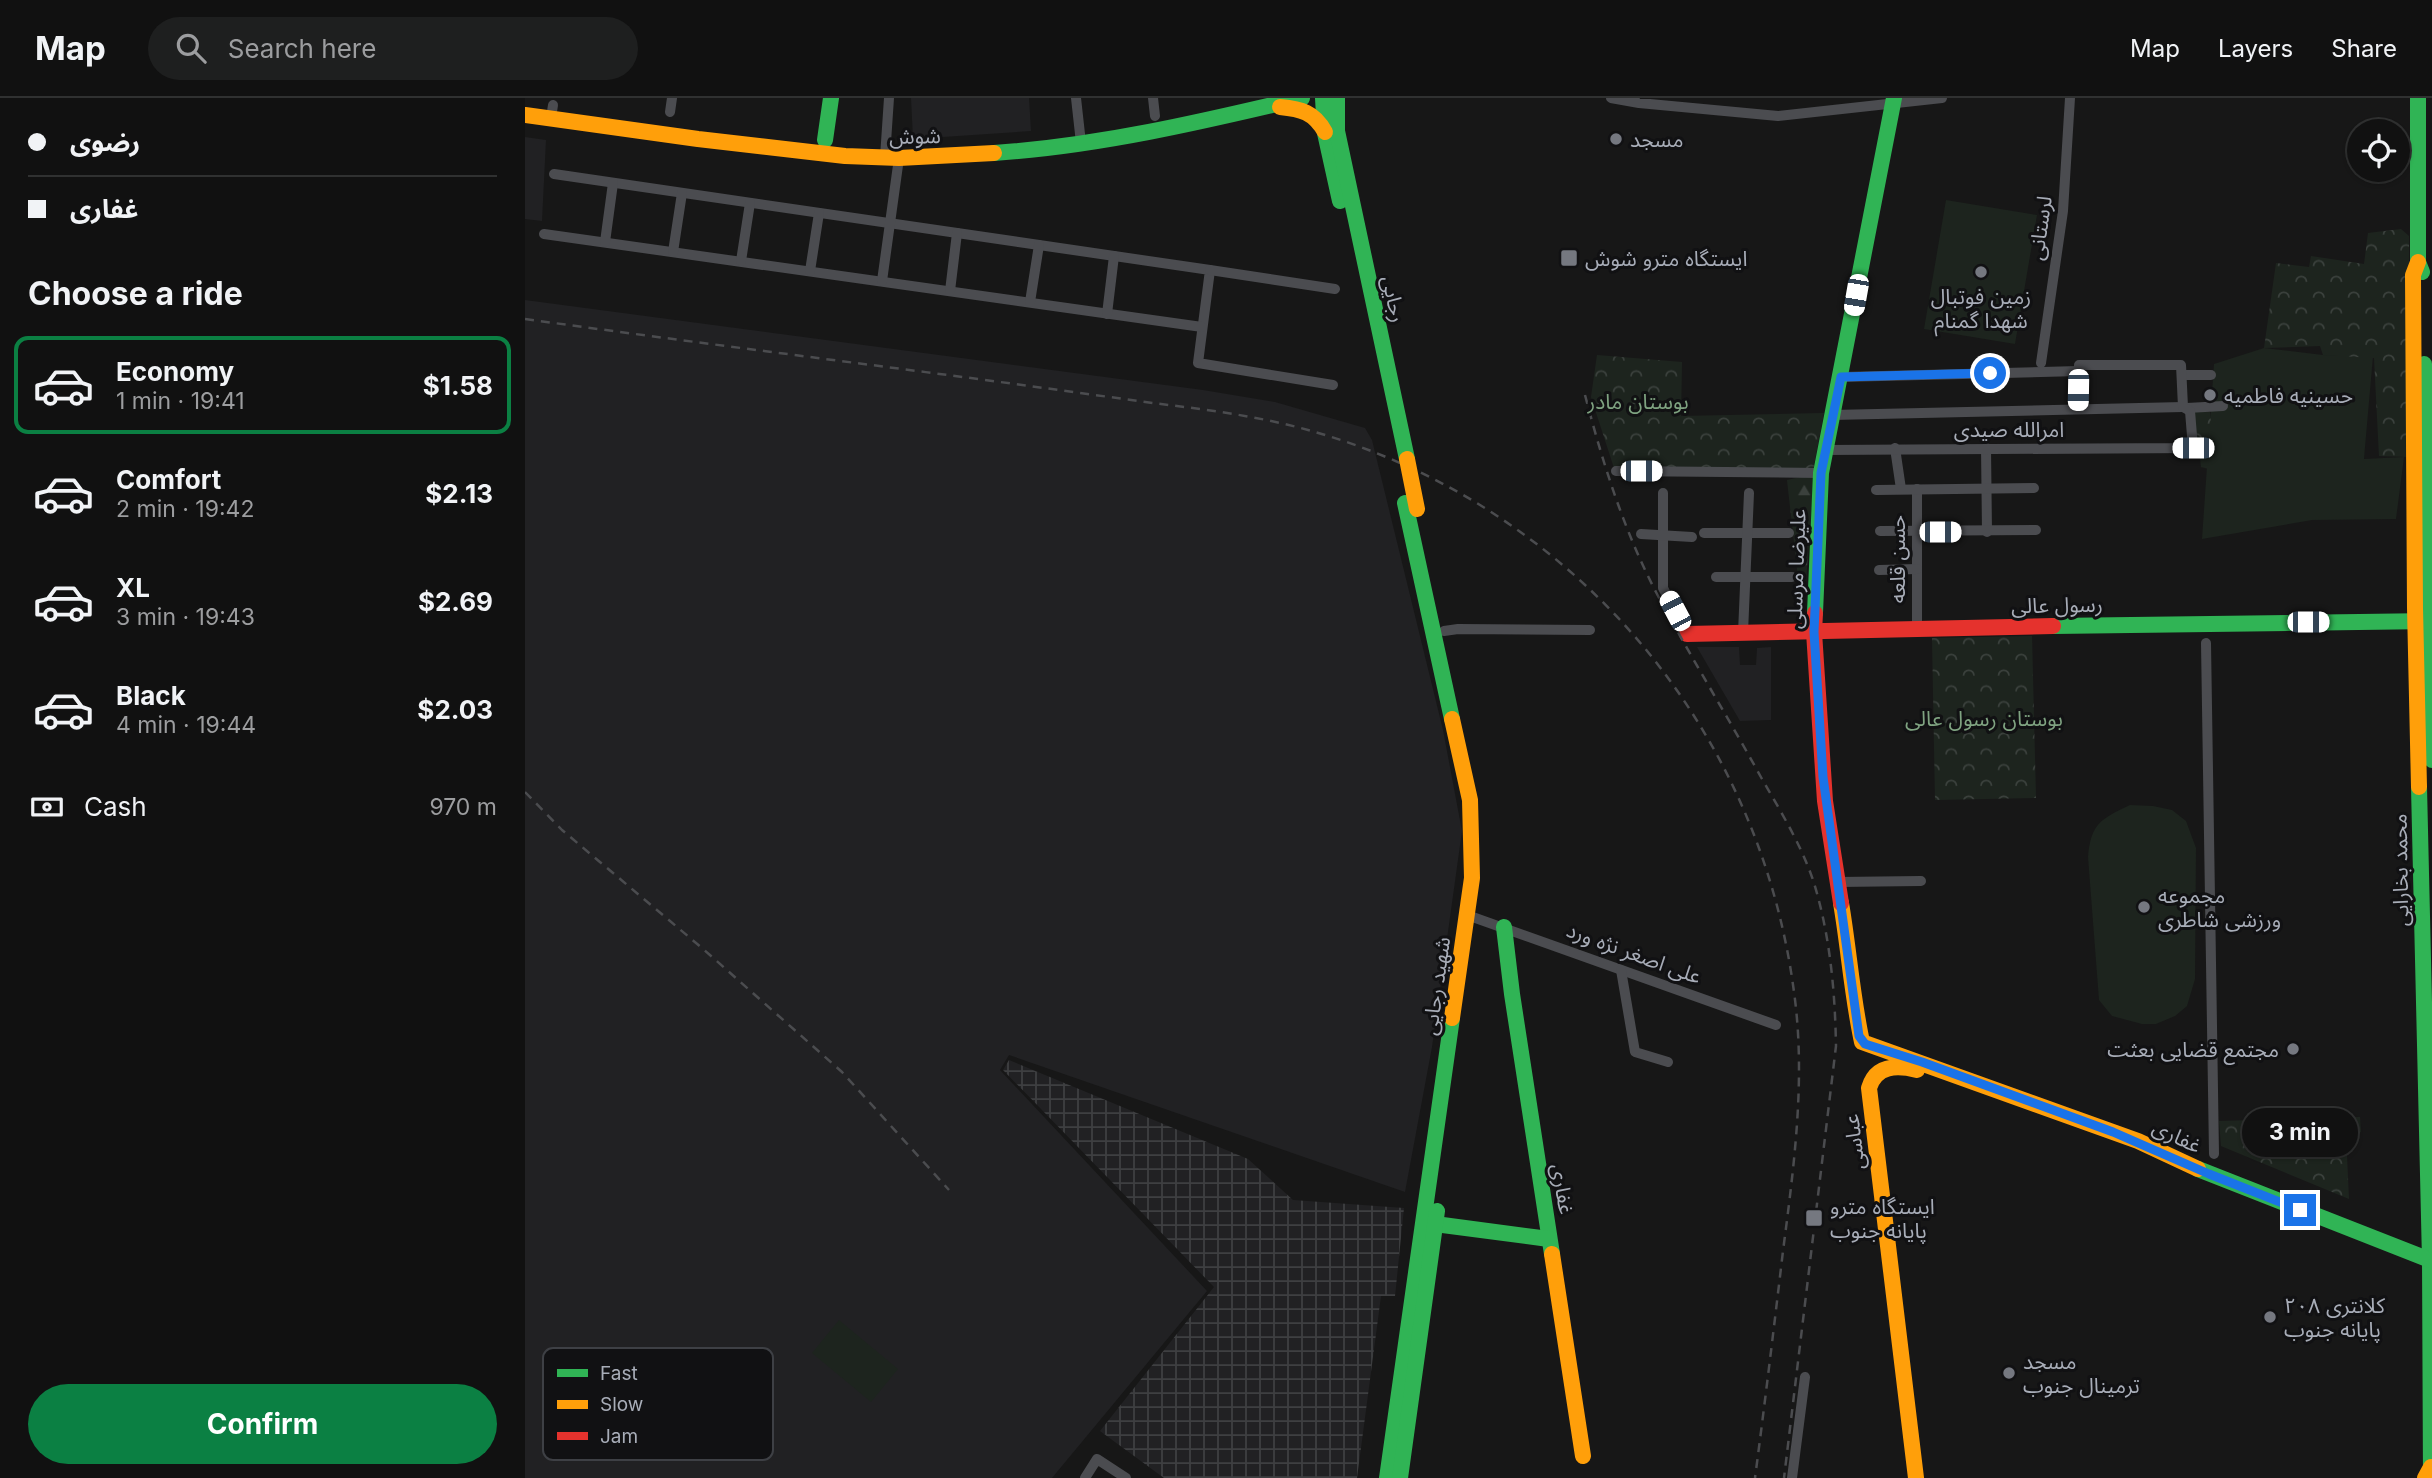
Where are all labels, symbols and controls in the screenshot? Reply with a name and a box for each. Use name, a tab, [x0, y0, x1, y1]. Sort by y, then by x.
search box	[148, 17, 638, 80]
text: Map	[35, 28, 106, 68]
icon: search	[172, 29, 210, 67]
text: Search here	[228, 33, 376, 64]
text: Map	[2130, 34, 2180, 63]
text: Layers	[2218, 34, 2293, 63]
text: Share	[2331, 34, 2397, 63]
map controls	[2347, 119, 2410, 182]
button: locate	[2347, 119, 2410, 182]
street label: شوش	[889, 123, 941, 149]
text: رضوی	[70, 126, 140, 157]
place label: مسجد	[1630, 127, 1683, 152]
marker: مسجد	[1608, 131, 1624, 147]
text: غفاری	[70, 193, 138, 224]
street label: لرستانی	[2023, 194, 2057, 262]
place label: ایستگاه مترو شوش	[1585, 246, 1747, 271]
marker: ایستگاه مترو شوش	[1559, 248, 1579, 268]
marker: زمین فوتبال شهدا گمنام	[1973, 264, 1989, 280]
car	[1843, 272, 1870, 318]
street label: رجایی	[1377, 273, 1411, 325]
text: Choose a ride	[28, 274, 243, 313]
place label: زمین فوتبال شهدا گمنام	[1931, 284, 2031, 337]
icon: car	[32, 354, 95, 417]
text: Economy	[116, 356, 234, 387]
route start	[1974, 357, 2006, 389]
car	[2068, 369, 2089, 411]
text: $1.58	[423, 370, 493, 401]
place label: حسینیه فاطمیه	[2224, 383, 2353, 408]
text: 1 min · 19:41	[116, 387, 245, 415]
marker: حسینیه فاطمیه	[2202, 387, 2218, 403]
park label: بوستان مادر	[1586, 389, 1689, 414]
street label: امرالله صیدی	[1954, 417, 2064, 442]
car	[2173, 438, 2215, 459]
car	[1621, 461, 1663, 482]
icon: car	[32, 462, 95, 525]
text: Comfort	[116, 464, 221, 495]
text: $2.13	[425, 478, 493, 509]
text: 2 min · 19:42	[116, 495, 255, 523]
street label: علیرضا مرسلی	[1781, 508, 1811, 630]
street label: حسن قلعه	[1885, 515, 1910, 603]
car	[1920, 522, 1962, 543]
icon: car	[32, 570, 95, 633]
text: XL	[116, 572, 150, 603]
text: $2.69	[418, 586, 493, 617]
car	[1656, 588, 1695, 634]
street label: رسول عالی	[2011, 592, 2103, 618]
text: 3 min · 19:43	[116, 603, 255, 631]
car	[2288, 612, 2330, 633]
icon: car	[32, 678, 95, 741]
text: Black	[116, 680, 186, 711]
text: $2.03	[417, 694, 493, 725]
park label: بوستان رسول عالی	[1905, 706, 2063, 731]
text: 4 min · 19:44	[116, 711, 256, 739]
icon: cash	[28, 788, 66, 826]
text: Cash	[84, 791, 147, 822]
text: 970 m	[429, 793, 497, 821]
street label: محمد بخارایی	[2387, 813, 2413, 927]
place label: مجموعه ورزشی شاطری	[2158, 883, 2281, 932]
marker: مجموعه ورزشی شاطری	[2136, 899, 2152, 915]
street label: علی اصغر نژه ورد	[1563, 917, 1705, 989]
street label: شهید رجایی	[1417, 935, 1455, 1037]
place label: مجتمع قضایی بعثت	[2107, 1037, 2279, 1065]
marker: مجتمع قضایی بعثت	[2285, 1041, 2301, 1057]
callout: 3 min	[2242, 1108, 2358, 1158]
street label: عباسی	[1838, 1113, 1870, 1171]
street label: غفاری	[2149, 1114, 2205, 1158]
text: 3 min	[2269, 1118, 2331, 1146]
street label: غفاری	[1547, 1162, 1579, 1216]
place label: ایستگاه مترو پایانه جنوب	[1830, 1194, 1935, 1244]
route end	[2284, 1194, 2316, 1226]
marker: ایستگاه مترو پایانه جنوب	[1804, 1208, 1824, 1228]
place label: کلانتری ۲۰۸ پایانه جنوب	[2284, 1293, 2385, 1343]
marker: کلانتری ۲۰۸ پایانه جنوب	[2262, 1309, 2278, 1325]
legend	[543, 1348, 773, 1460]
place label: مسجد ترمینال جنوب	[2023, 1349, 2140, 1398]
text: Fast	[600, 1362, 638, 1385]
marker: مسجد ترمینال جنوب	[2001, 1365, 2017, 1381]
button: Confirm	[28, 1384, 497, 1464]
text: Slow	[600, 1393, 643, 1416]
text: Jam	[600, 1425, 638, 1448]

